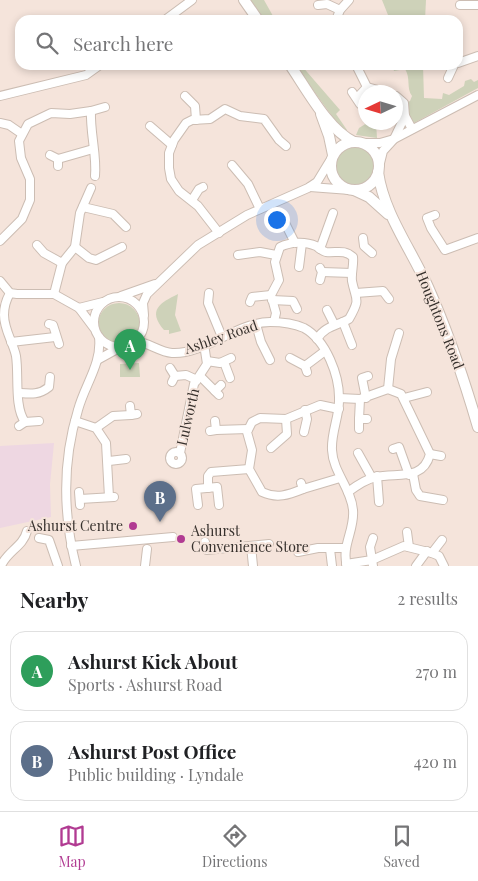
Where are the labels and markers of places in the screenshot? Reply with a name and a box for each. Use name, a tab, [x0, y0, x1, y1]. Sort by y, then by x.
pin: A	[114, 329, 146, 370]
pin: B	[144, 481, 176, 522]
place label: Ashurst Centre	[27, 516, 123, 535]
marker: Ashurst Centre	[127, 520, 139, 532]
place label: Ashurst Convenience Store	[190, 521, 309, 556]
marker: Ashurst Convenience Store	[175, 533, 187, 545]

